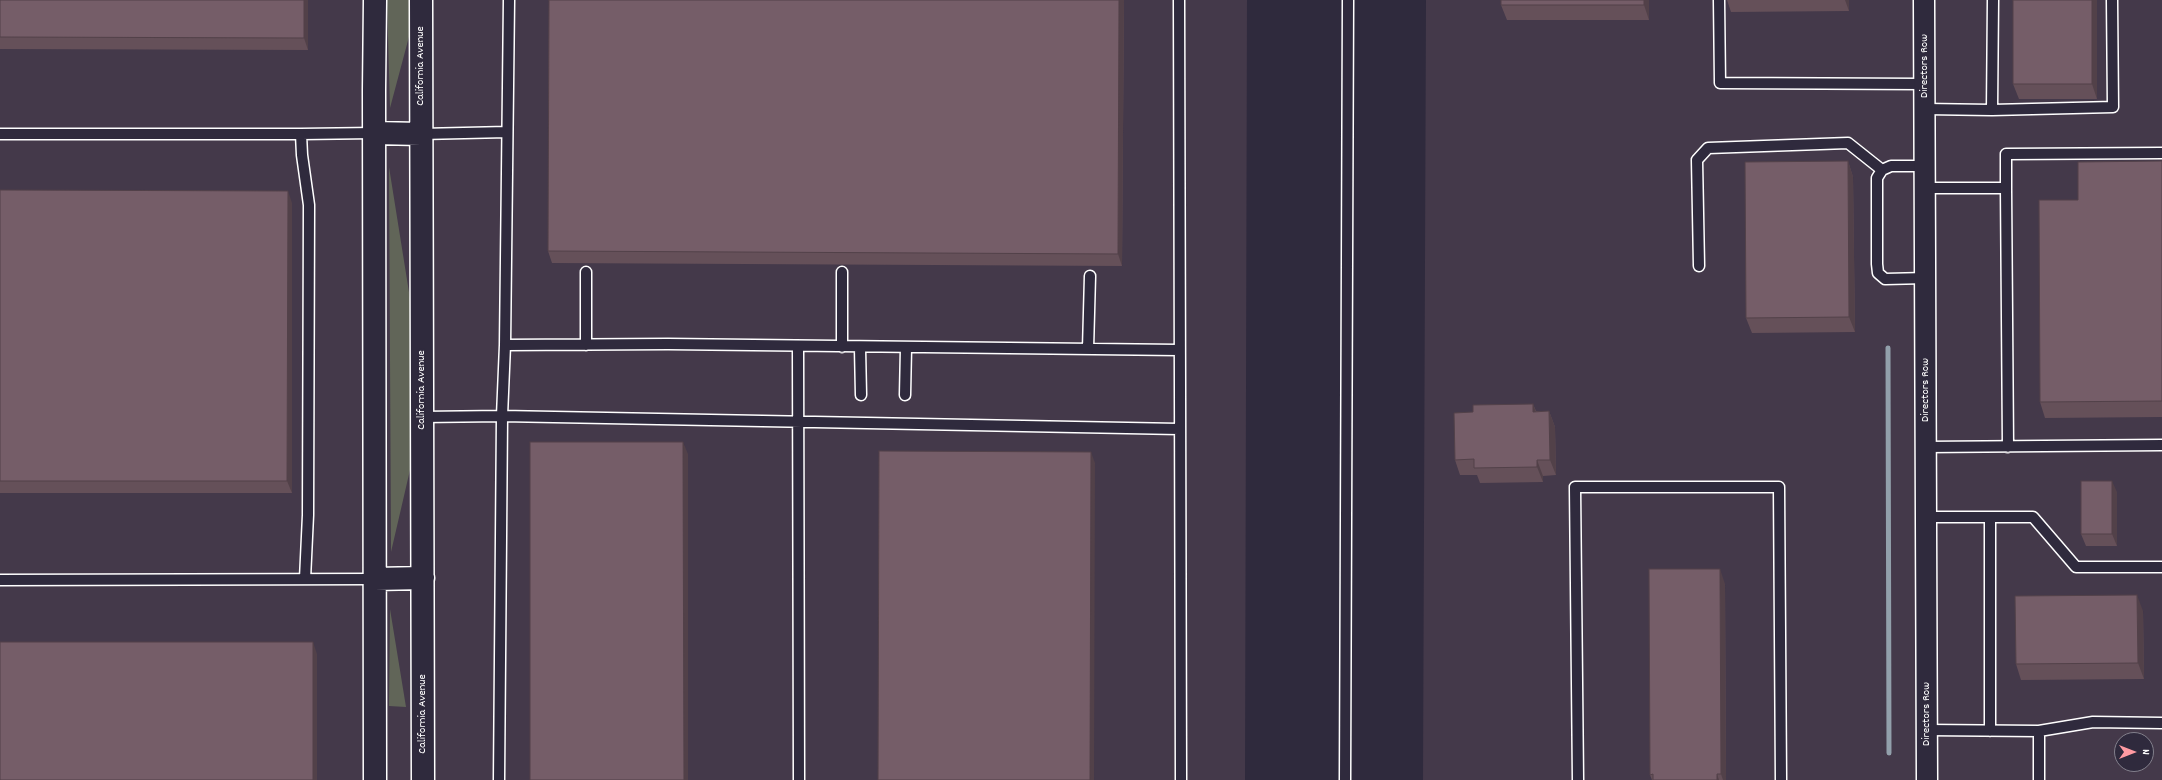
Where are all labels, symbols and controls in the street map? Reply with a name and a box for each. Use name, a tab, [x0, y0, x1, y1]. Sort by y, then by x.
street label: California Avenue	[414, 26, 428, 106]
street label: Directors Row	[1918, 34, 1932, 98]
street label: California Avenue	[415, 350, 429, 430]
street label: Directors Row	[1919, 358, 1933, 422]
street label: California Avenue	[416, 674, 430, 754]
street label: Directors Row	[1920, 682, 1934, 746]
north arrow	[2114, 732, 2154, 772]
text: N	[2137, 749, 2153, 755]

